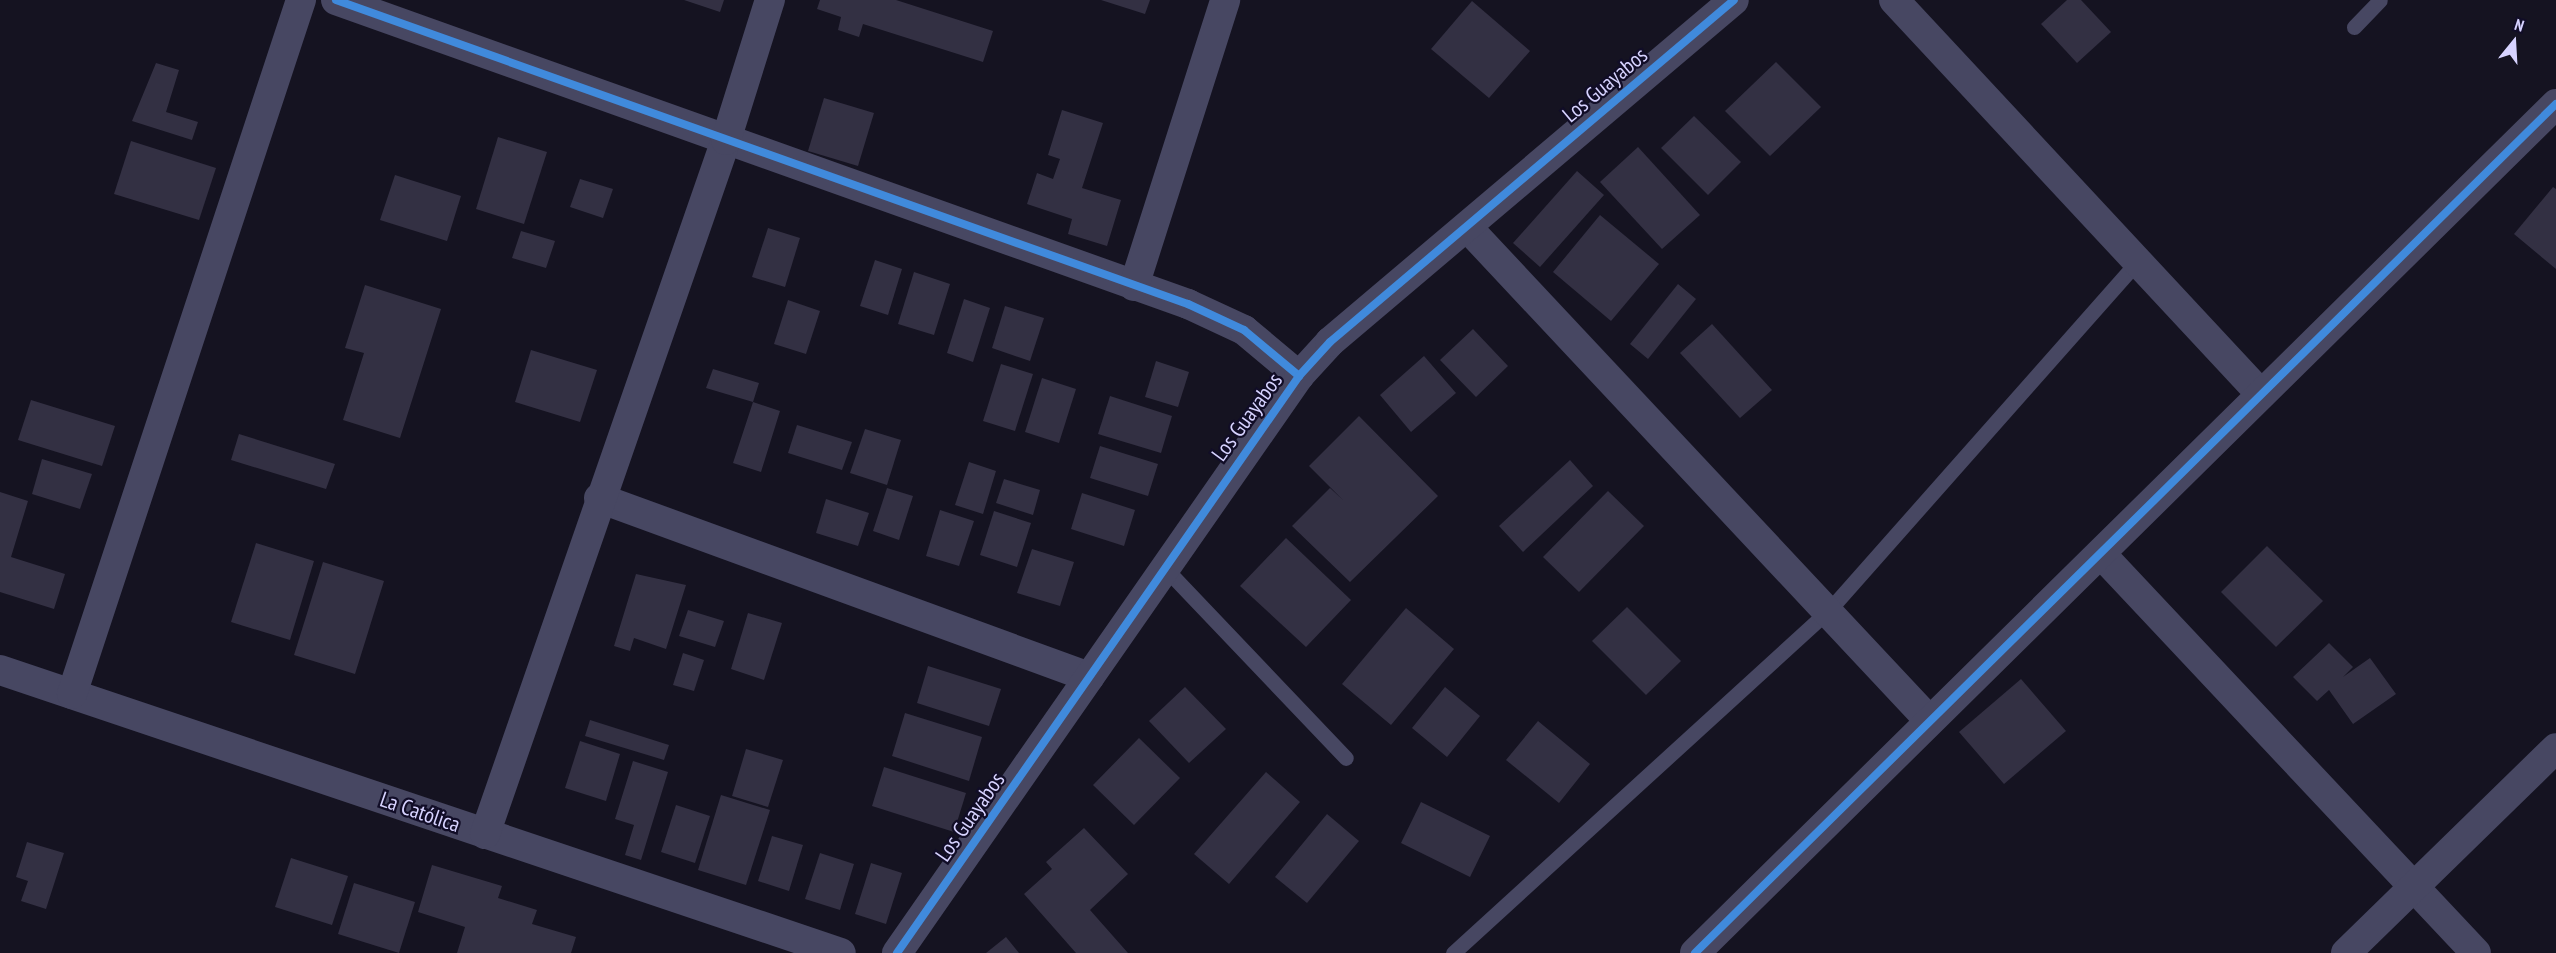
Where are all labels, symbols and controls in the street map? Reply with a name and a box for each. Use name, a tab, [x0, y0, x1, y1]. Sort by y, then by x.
north arrow	[2484, 12, 2544, 72]
text: N	[2512, 14, 2527, 36]
street label: Los Guayabos	[1557, 42, 1653, 128]
street label: Los Guayabos	[1206, 368, 1288, 466]
street label: Los Guayabos	[930, 767, 1010, 867]
street label: La Católica	[377, 786, 463, 838]

